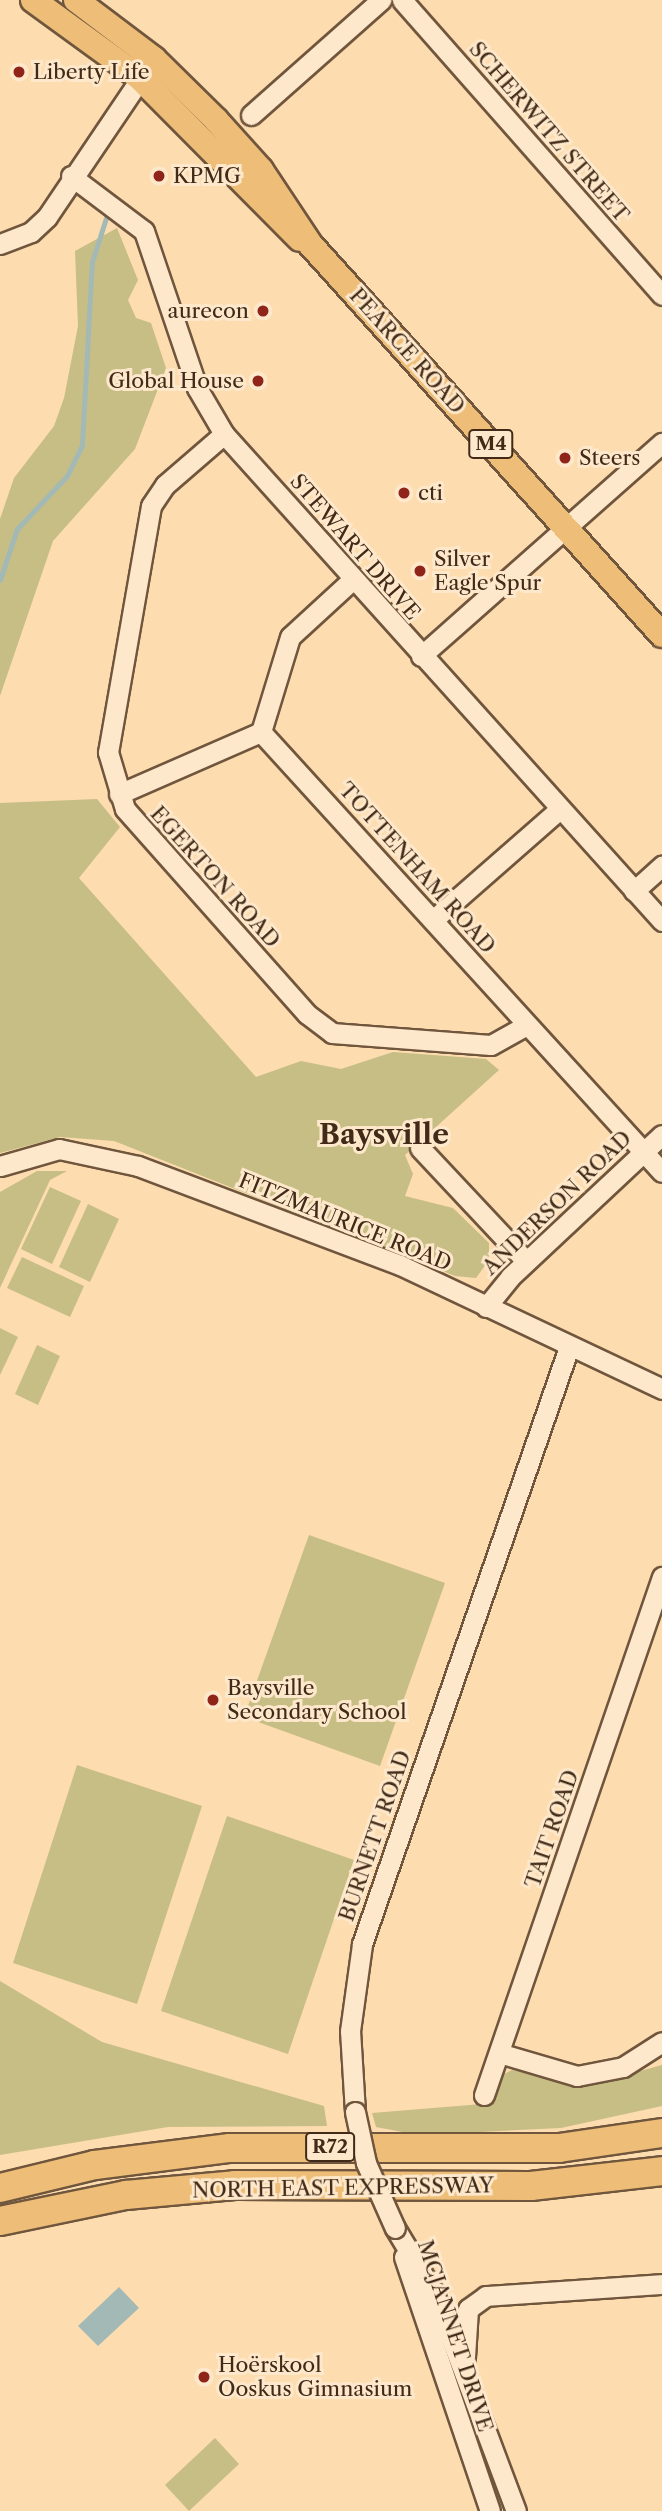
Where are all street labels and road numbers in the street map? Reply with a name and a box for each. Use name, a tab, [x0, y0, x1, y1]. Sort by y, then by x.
street label: SCHERWITZ STREET	[464, 37, 634, 227]
street label: PEARCE ROAD	[344, 283, 470, 419]
road number: M4	[468, 428, 514, 460]
street label: STEWART DRIVE	[285, 469, 425, 625]
street label: TOTTENHAM ROAD	[334, 777, 500, 959]
street label: EGERTON ROAD	[145, 801, 285, 953]
street label: ANDERSON ROAD	[477, 1126, 637, 1280]
street label: FITZMAURICE ROAD	[235, 1168, 455, 1276]
street label: BURNETT ROAD	[334, 1747, 416, 1925]
street label: TAIT ROAD	[520, 1767, 584, 1891]
road number: R72	[304, 2132, 356, 2162]
street label: NORTH EAST EXPRESSWAY	[192, 2173, 494, 2203]
street label: MCJANNET DRIVE	[412, 2237, 498, 2435]

